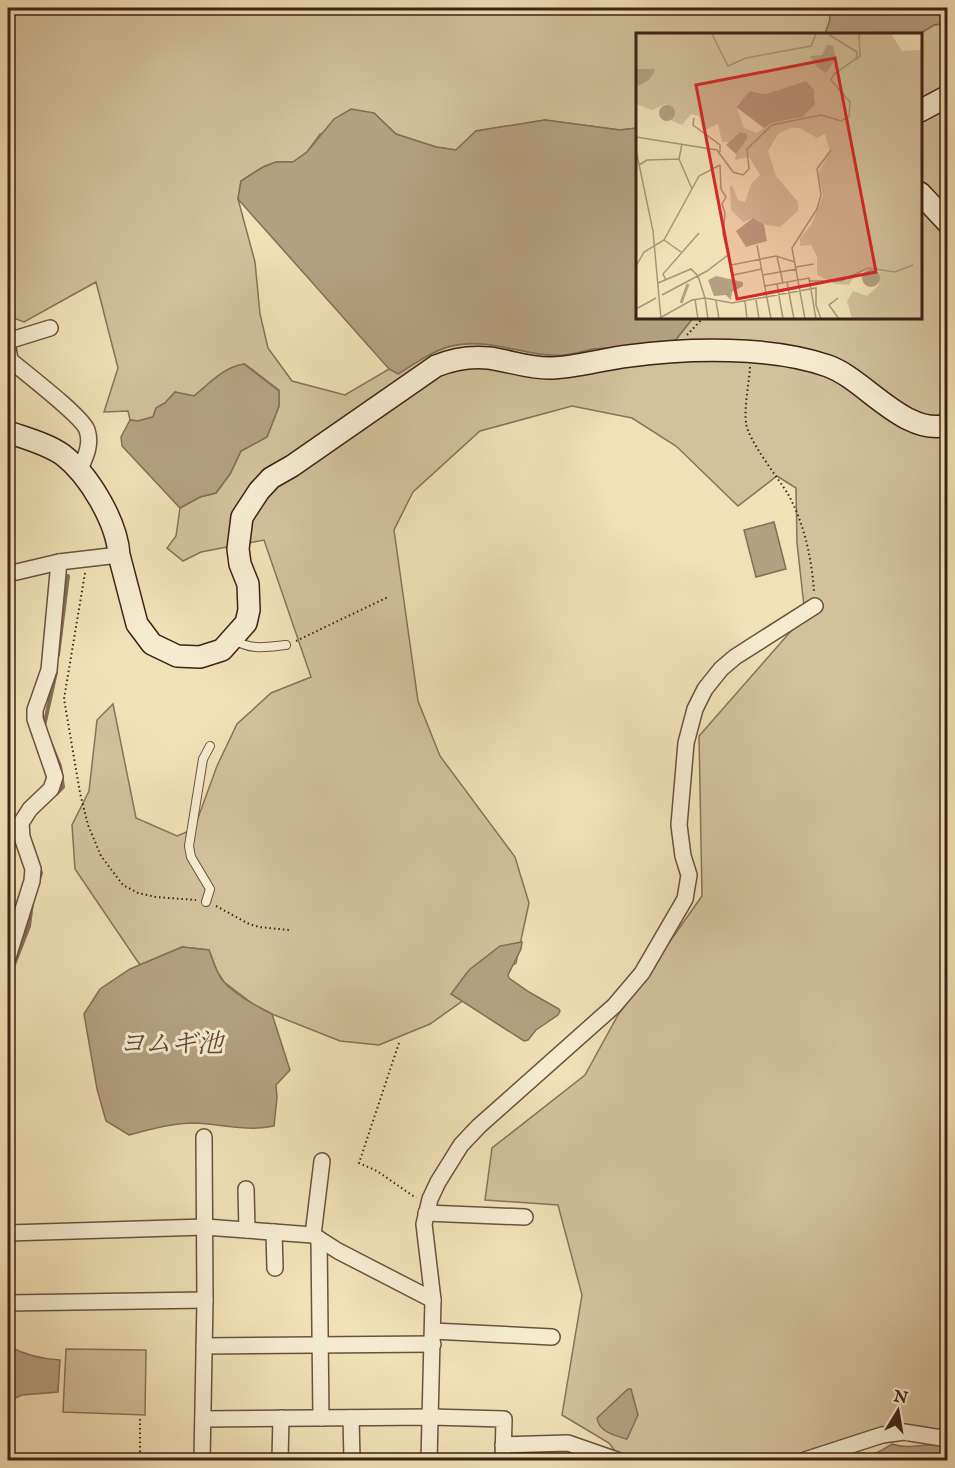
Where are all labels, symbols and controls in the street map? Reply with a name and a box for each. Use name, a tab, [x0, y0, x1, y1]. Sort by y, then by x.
inset map	[636, 33, 922, 320]
water label: ヨムギ池	[119, 1028, 226, 1061]
north arrow	[868, 1381, 928, 1441]
text: N	[891, 1387, 909, 1409]

